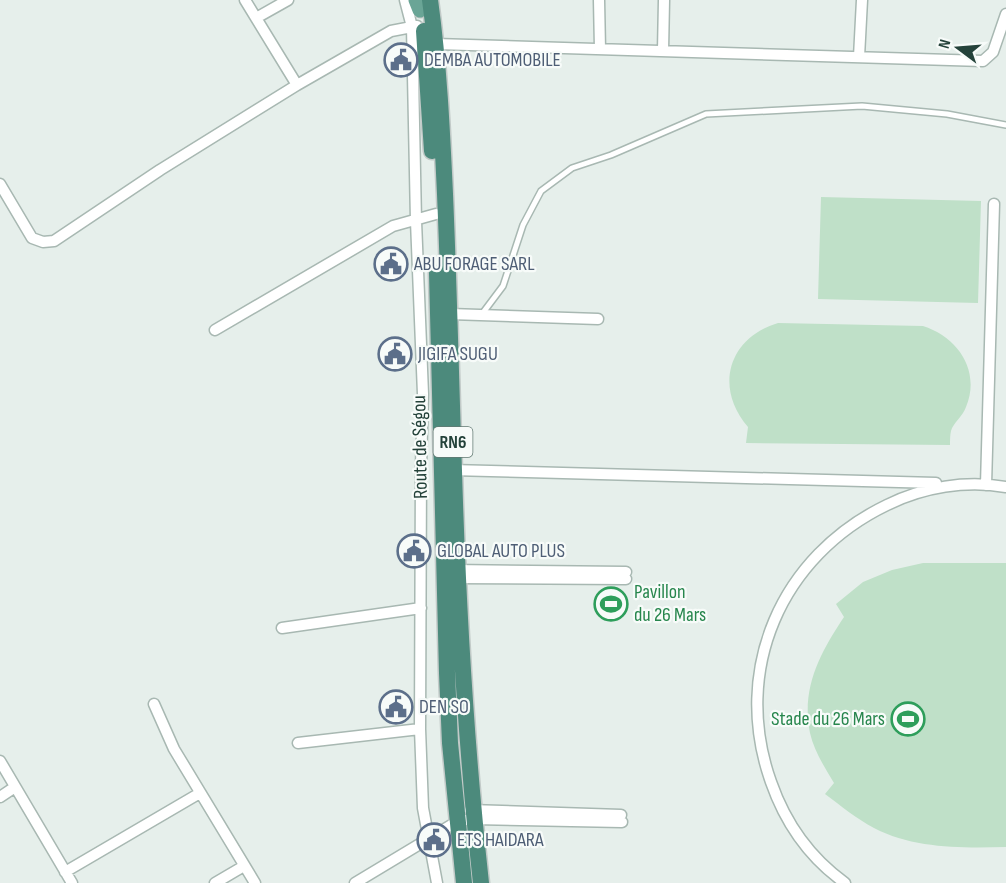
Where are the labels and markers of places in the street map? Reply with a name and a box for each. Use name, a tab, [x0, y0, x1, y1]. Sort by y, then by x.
public building icon: DEMBA AUTOMOBILE	[383, 42, 419, 78]
place label: DEMBA AUTOMOBILE	[424, 48, 561, 72]
public building icon: ABU FORAGE SARL	[373, 246, 409, 282]
place label: ABU FORAGE SARL	[413, 252, 535, 276]
public building icon: JIGIFA SUGU	[377, 336, 413, 372]
place label: JIGIFA SUGU	[417, 342, 498, 366]
public building icon: GLOBAL AUTO PLUS	[396, 533, 432, 569]
place label: GLOBAL AUTO PLUS	[437, 539, 565, 563]
place label: Pavillon du 26 Mars	[634, 580, 706, 627]
sports icon: Pavillon du 26 Mars	[593, 586, 629, 622]
public building icon: DEN SO	[378, 689, 414, 725]
place label: DEN SO	[419, 695, 469, 719]
sports icon: Stade du 26 Mars	[890, 701, 926, 737]
place label: Stade du 26 Mars	[771, 707, 885, 731]
public building icon: ETS HAIDARA	[416, 822, 452, 858]
place label: ETS HAIDARA	[457, 828, 544, 852]

